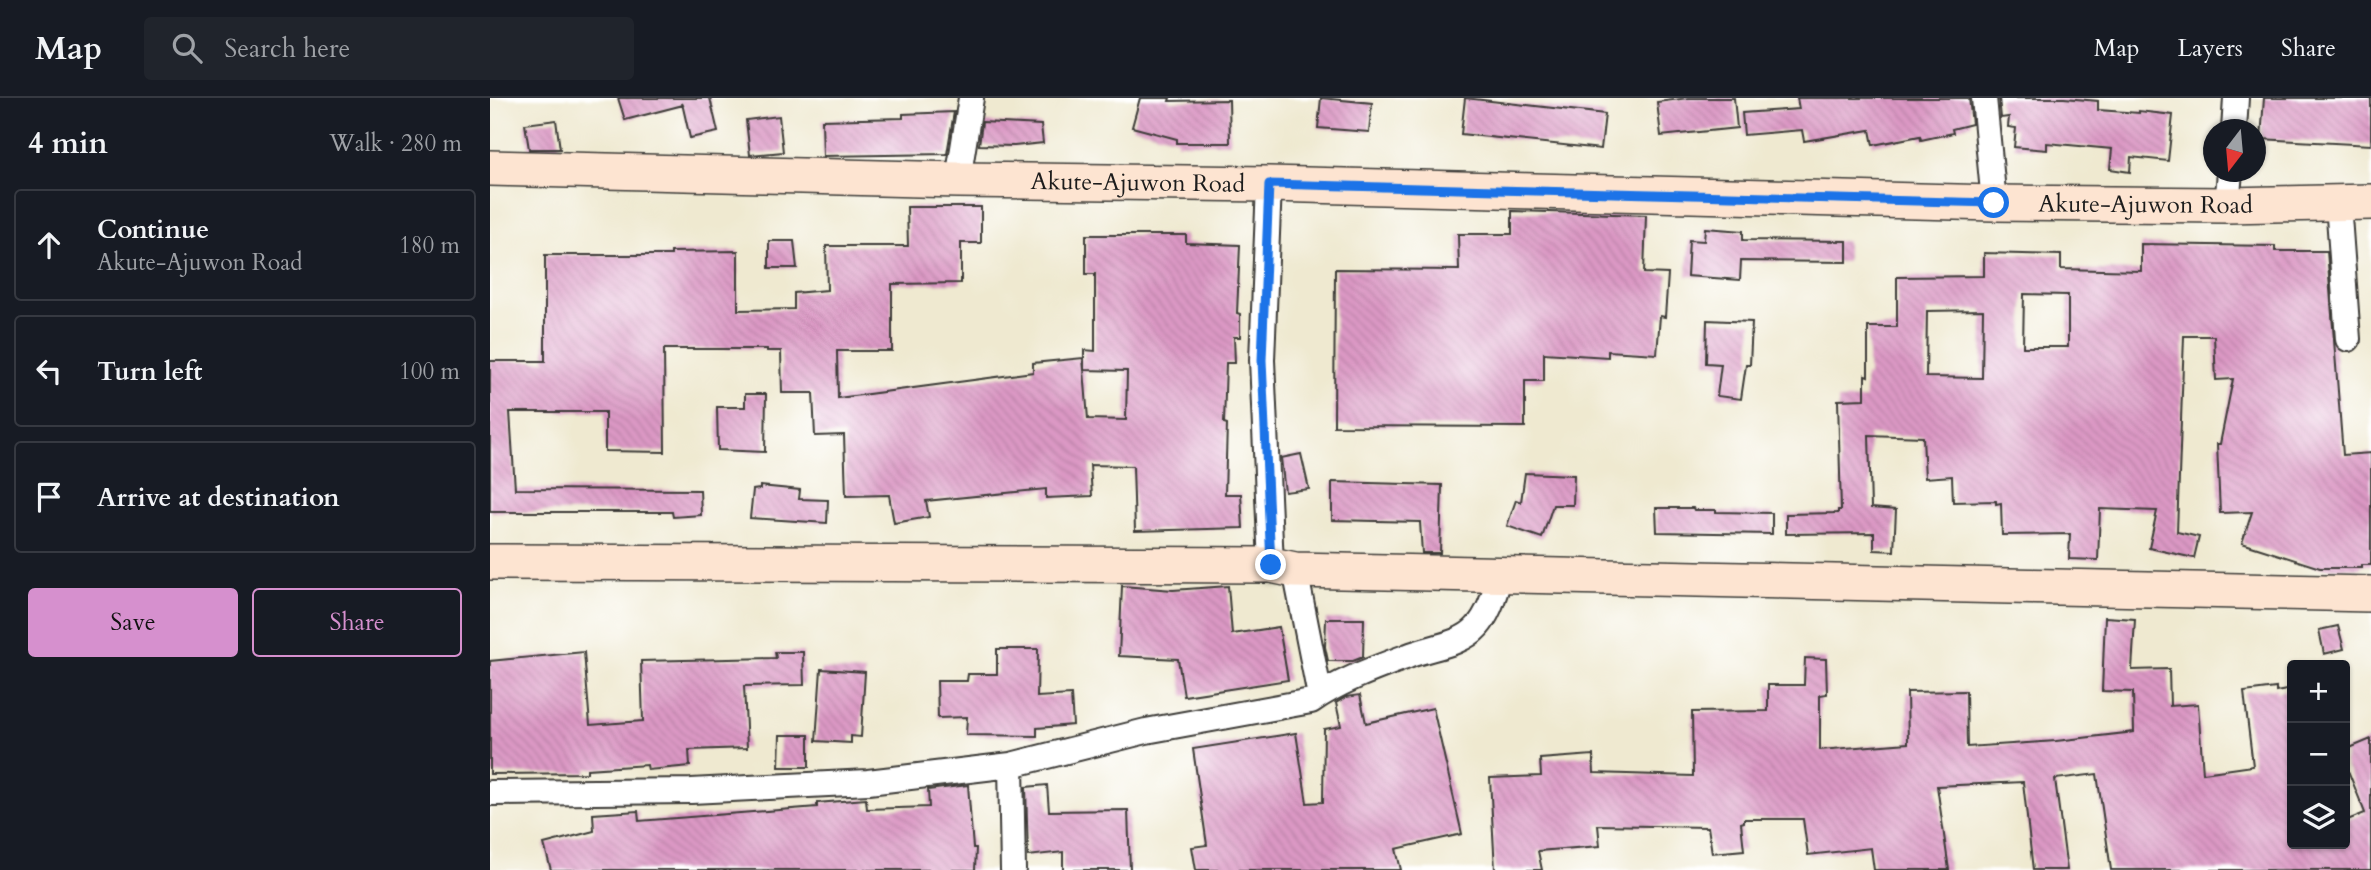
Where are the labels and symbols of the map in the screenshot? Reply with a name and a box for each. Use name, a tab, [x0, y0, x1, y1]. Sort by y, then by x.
north arrow	[2203, 119, 2266, 182]
street label: Akute-Ajuwon Road	[1030, 165, 1245, 201]
route start	[1978, 187, 2009, 218]
street label: Akute-Ajuwon Road	[2038, 187, 2253, 222]
route end	[1255, 549, 1286, 580]

